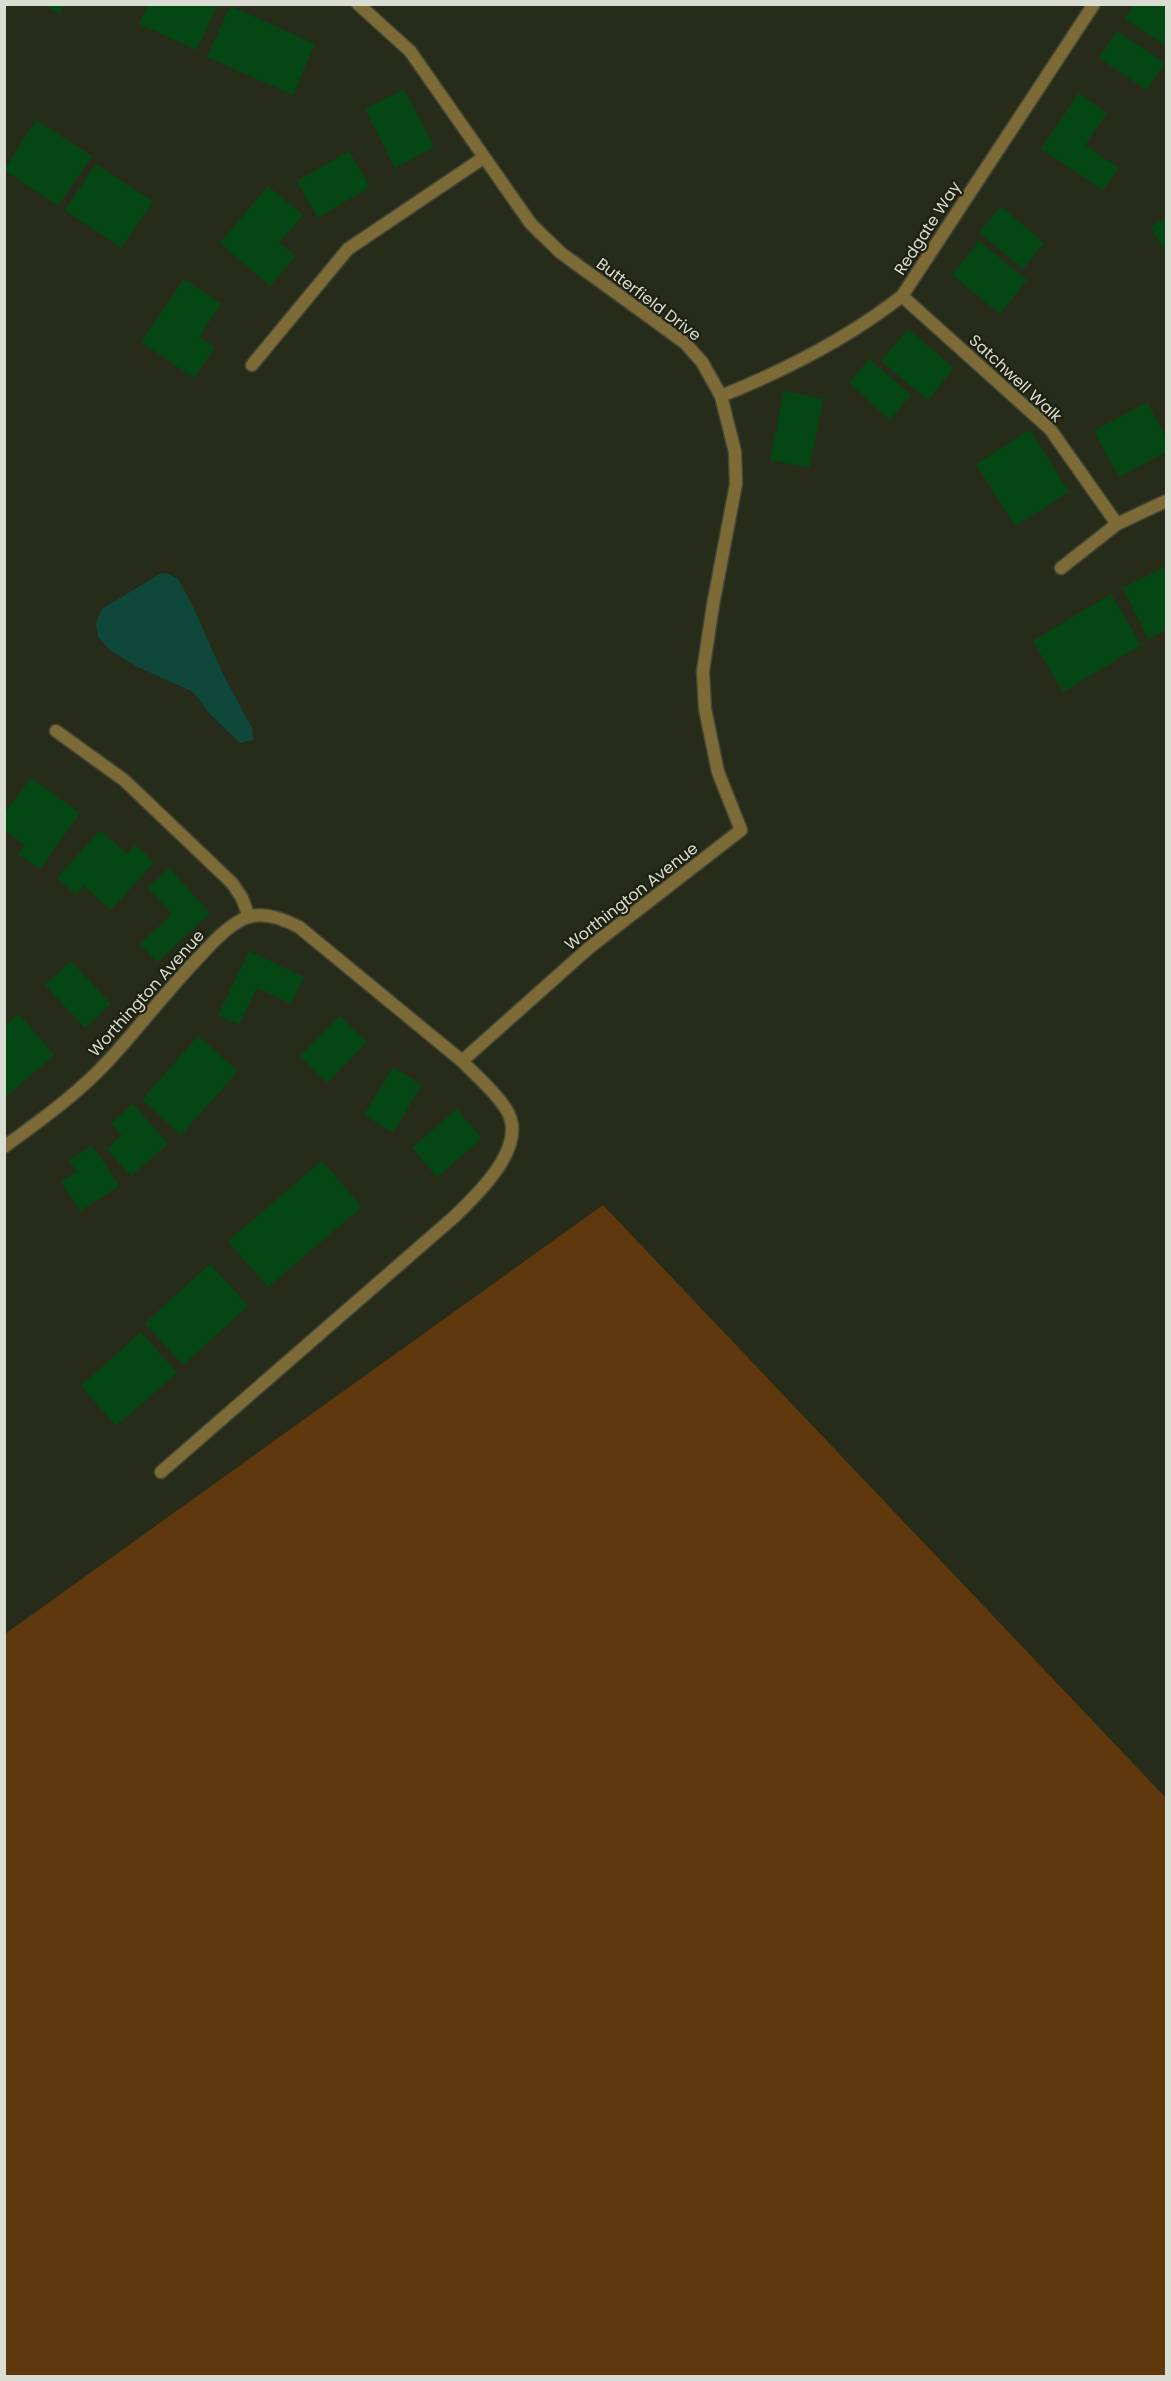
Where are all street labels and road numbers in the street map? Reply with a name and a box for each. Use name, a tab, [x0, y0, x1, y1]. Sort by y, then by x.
street label: Redgate Way	[888, 177, 966, 280]
street label: Butterfield Drive	[592, 252, 706, 346]
street label: Satchwell Walk	[964, 329, 1068, 428]
street label: Worthington Avenue	[560, 837, 703, 956]
street label: Worthington Avenue	[83, 925, 210, 1062]

